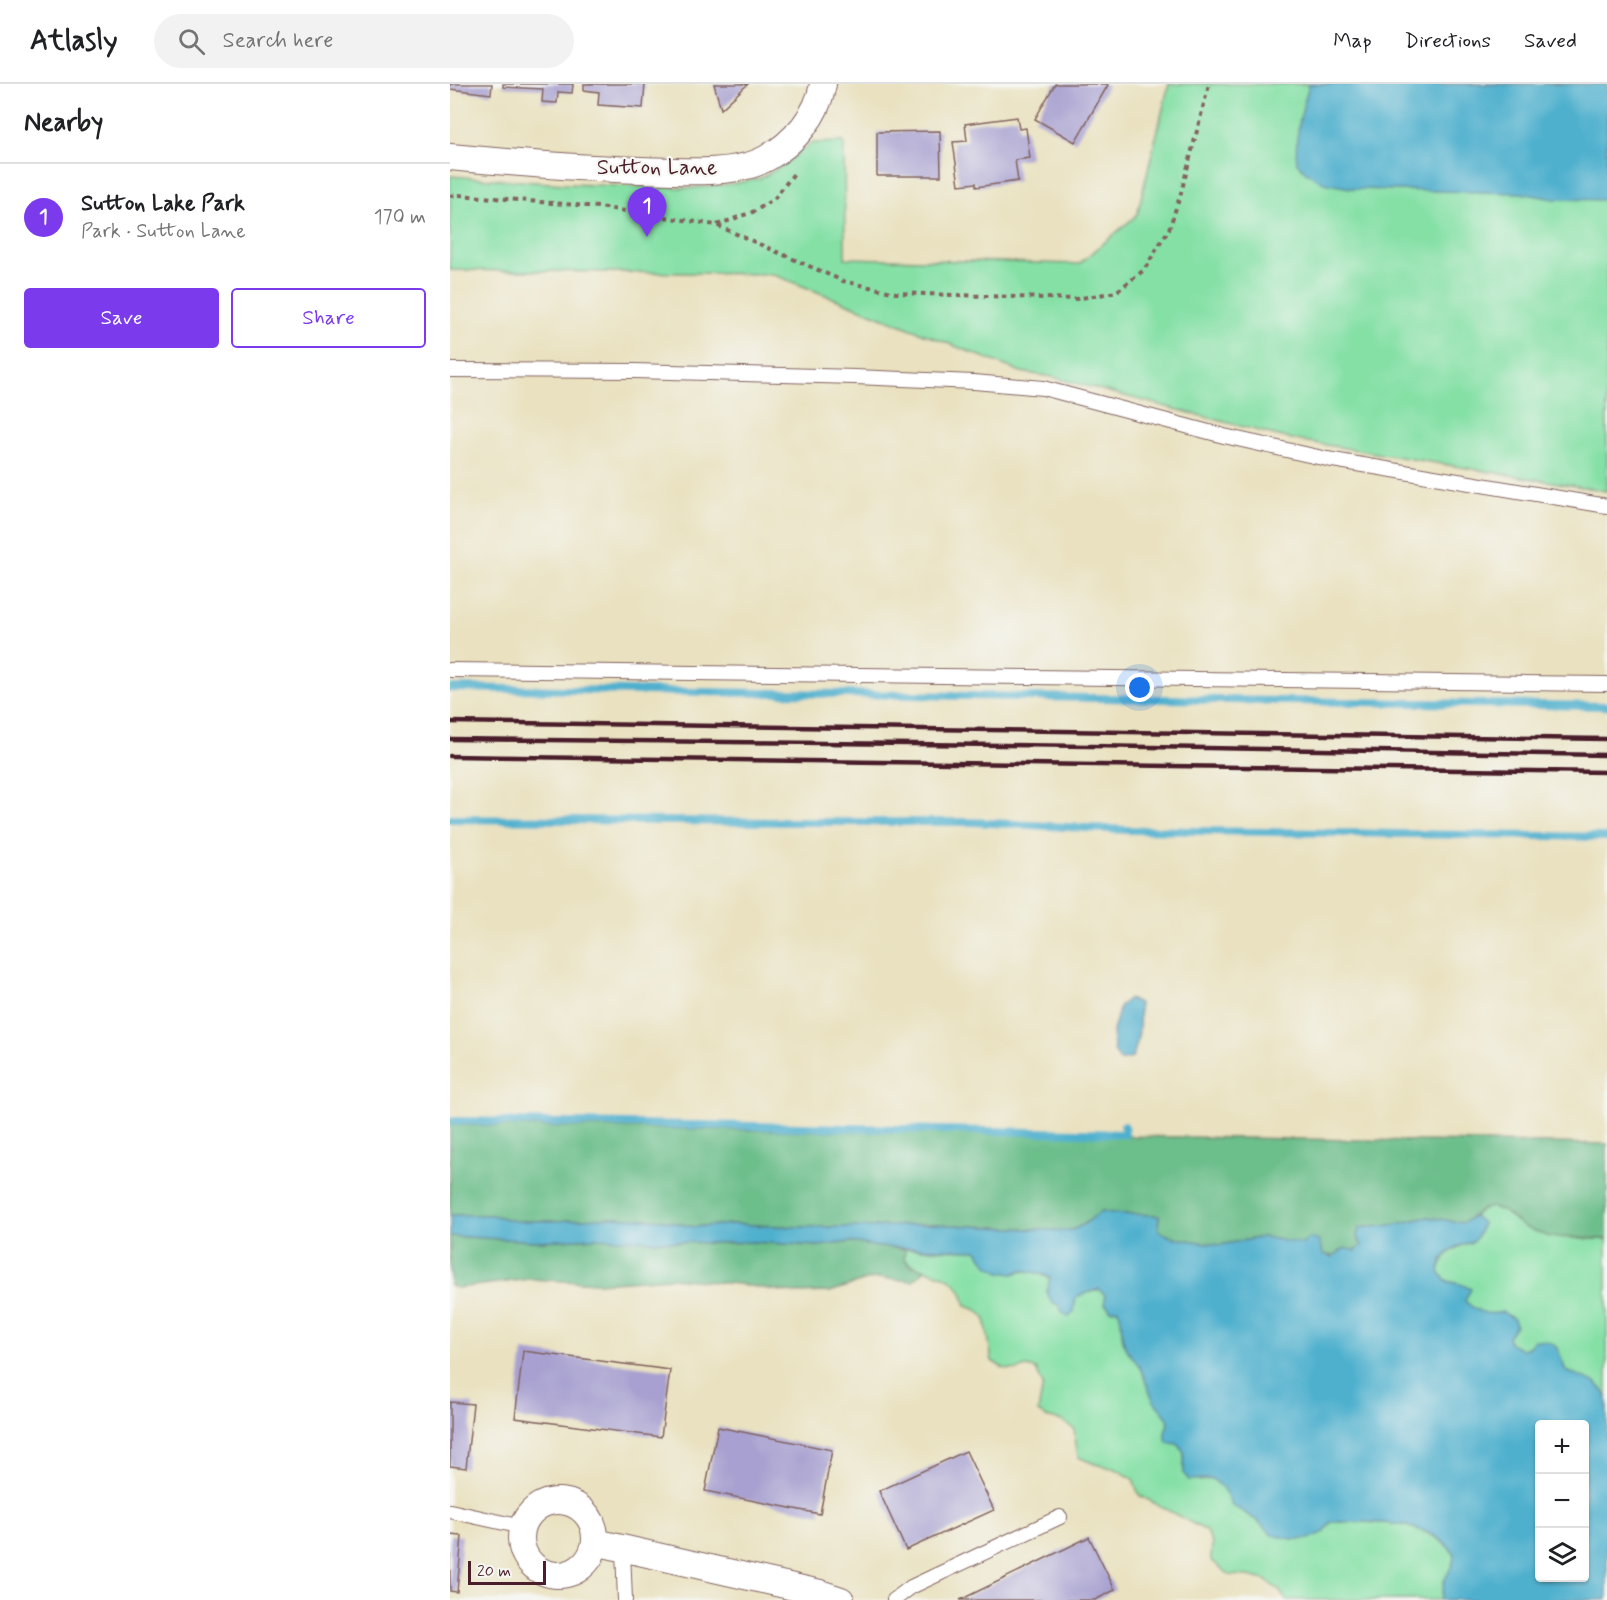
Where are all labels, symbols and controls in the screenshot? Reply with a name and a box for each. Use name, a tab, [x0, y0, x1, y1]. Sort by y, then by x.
search box	[154, 14, 574, 68]
text: Atlasly	[30, 23, 118, 60]
icon: search	[175, 25, 208, 58]
text: Search here	[223, 27, 333, 55]
text: Map	[1333, 27, 1372, 55]
text: Directions	[1405, 27, 1491, 55]
text: Saved	[1524, 27, 1577, 55]
text: Nearby	[24, 106, 103, 140]
street label: Sutton Lane	[597, 154, 717, 182]
pin: 1	[628, 188, 666, 237]
text: Sutton Lake Park	[81, 190, 245, 218]
text: 1	[39, 204, 48, 231]
text: 170 m	[374, 204, 426, 231]
text: Park · Sutton Lane	[81, 218, 246, 245]
button: Save	[24, 288, 219, 348]
button: Share	[231, 288, 426, 348]
your location	[1125, 673, 1154, 702]
map controls	[1535, 1420, 1589, 1582]
button: +	[1535, 1420, 1589, 1474]
button: −	[1535, 1474, 1589, 1528]
button: layers	[1535, 1528, 1589, 1582]
scale bar	[468, 1558, 546, 1586]
text: 20 m	[477, 1561, 511, 1582]

